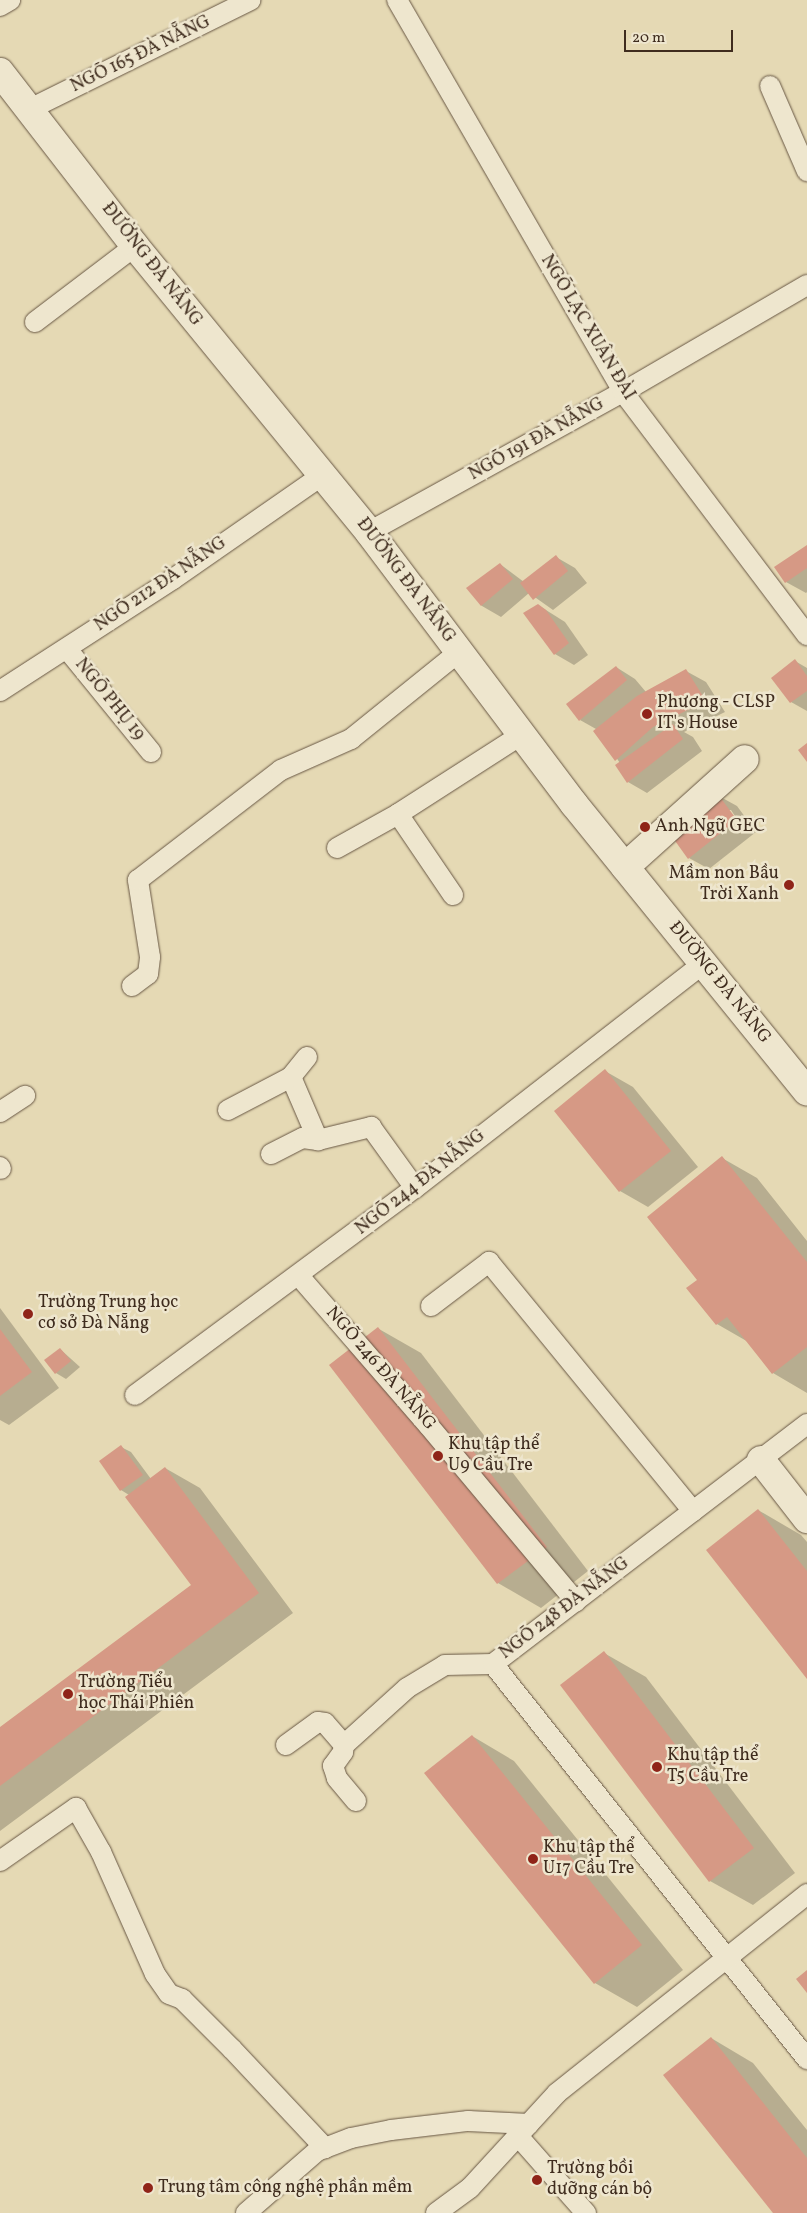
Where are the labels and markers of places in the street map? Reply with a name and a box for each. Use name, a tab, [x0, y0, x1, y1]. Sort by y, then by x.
place label: Phương - CLSP IT's House	[657, 693, 776, 736]
marker: Phương - CLSP IT's House	[641, 708, 653, 720]
place label: Anh Ngữ GEC	[655, 816, 765, 838]
marker: Anh Ngữ GEC	[639, 821, 651, 833]
place label: Mầm non Bầu Trời Xanh	[669, 864, 779, 906]
marker: Mầm non Bầu Trời Xanh	[783, 879, 795, 891]
place label: Trường Trung học cơ sở Đà Nẵng	[38, 1293, 179, 1336]
marker: Trường Trung học cơ sở Đà Nẵng	[22, 1308, 34, 1320]
place label: Khu tập thể U9 Cầu Tre	[448, 1435, 539, 1478]
marker: Khu tập thể U9 Cầu Tre	[432, 1450, 444, 1462]
place label: Trường Tiểu học Thái Phiên	[78, 1673, 195, 1716]
marker: Trường Tiểu học Thái Phiên	[62, 1688, 74, 1700]
place label: Khu tập thể T5 Cầu Tre	[667, 1746, 758, 1788]
marker: Khu tập thể T5 Cầu Tre	[651, 1761, 663, 1773]
place label: Khu tập thể U17 Cầu Tre	[543, 1838, 635, 1880]
marker: Khu tập thể U17 Cầu Tre	[527, 1853, 539, 1865]
place label: Trường bồi dưỡng cán bộ	[547, 2159, 652, 2202]
marker: Trường bồi dưỡng cán bộ	[531, 2174, 543, 2186]
place label: Trung tâm công nghệ phần mềm	[158, 2177, 412, 2199]
marker: Trung tâm công nghệ phần mềm	[142, 2182, 154, 2194]

